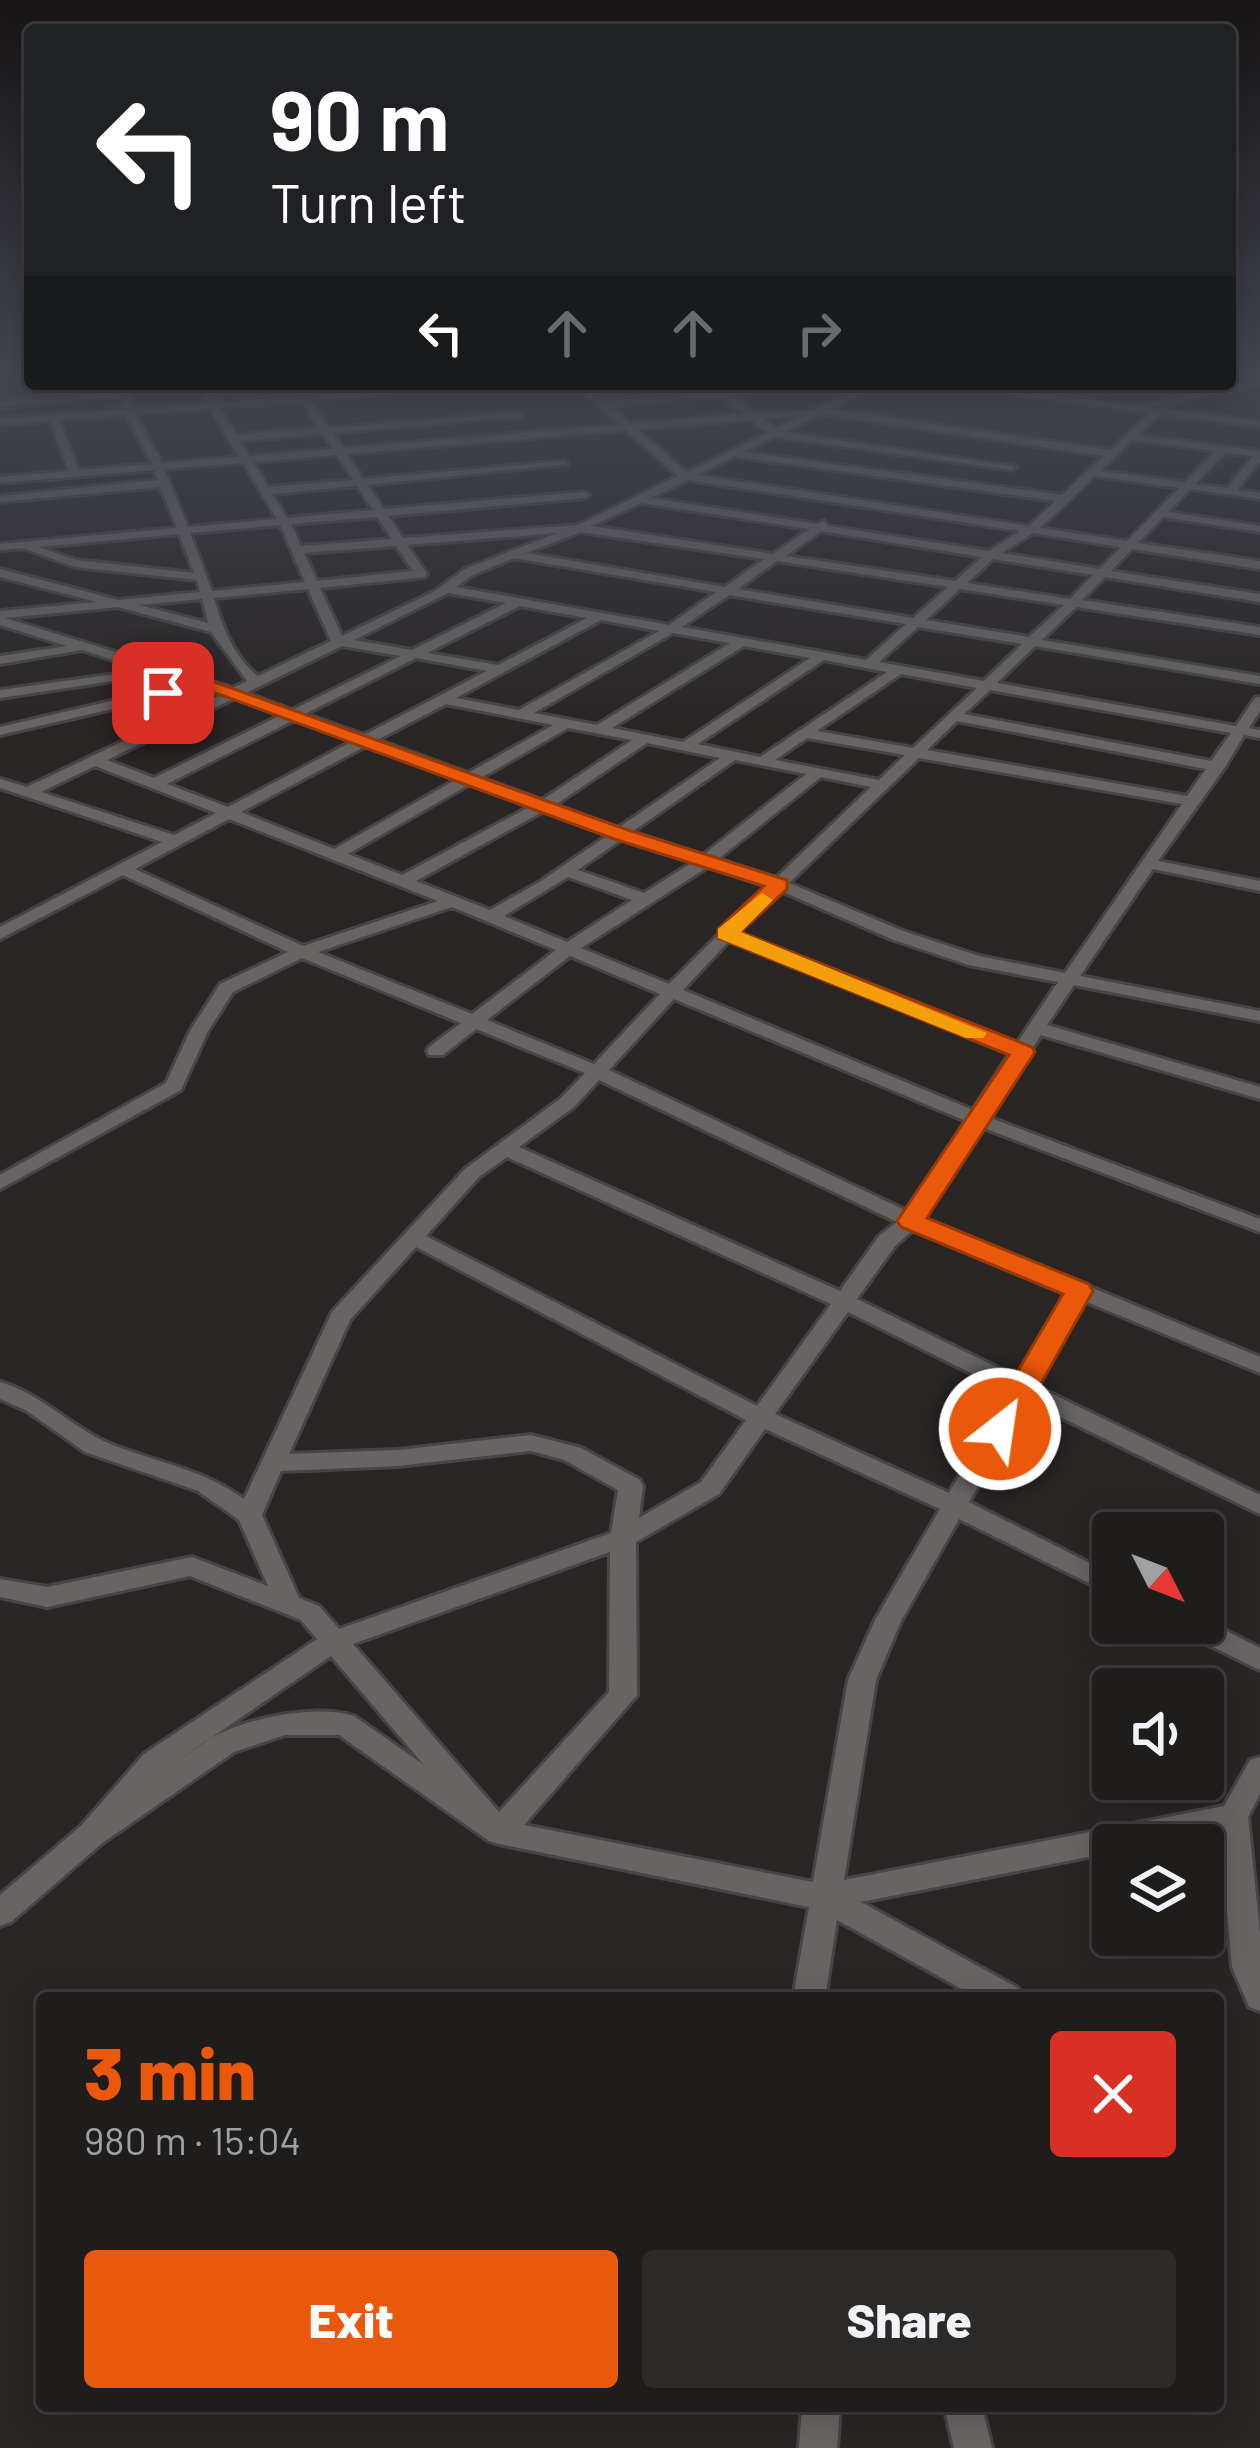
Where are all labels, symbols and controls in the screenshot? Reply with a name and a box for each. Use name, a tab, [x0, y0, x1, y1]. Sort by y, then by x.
text: 90 m	[270, 67, 449, 168]
icon: left	[72, 72, 228, 228]
text: Turn left	[270, 169, 467, 234]
icon: left	[408, 300, 474, 366]
icon: ahead	[534, 300, 600, 366]
icon: ahead	[660, 300, 726, 366]
icon: right	[786, 300, 852, 366]
pin	[112, 642, 214, 744]
icon: arrive	[130, 660, 196, 726]
position arrow	[937, 1366, 1063, 1492]
north arrow	[1092, 1512, 1224, 1644]
map controls	[1092, 1512, 1224, 1956]
button: sound	[1092, 1668, 1224, 1800]
button: layers	[1092, 1824, 1224, 1956]
text: 3 min	[84, 2028, 256, 2114]
button: close	[1050, 2031, 1176, 2157]
text: 980 m · 15:04	[84, 2116, 301, 2163]
button: Exit	[84, 2250, 618, 2388]
button: Share	[642, 2250, 1176, 2388]

